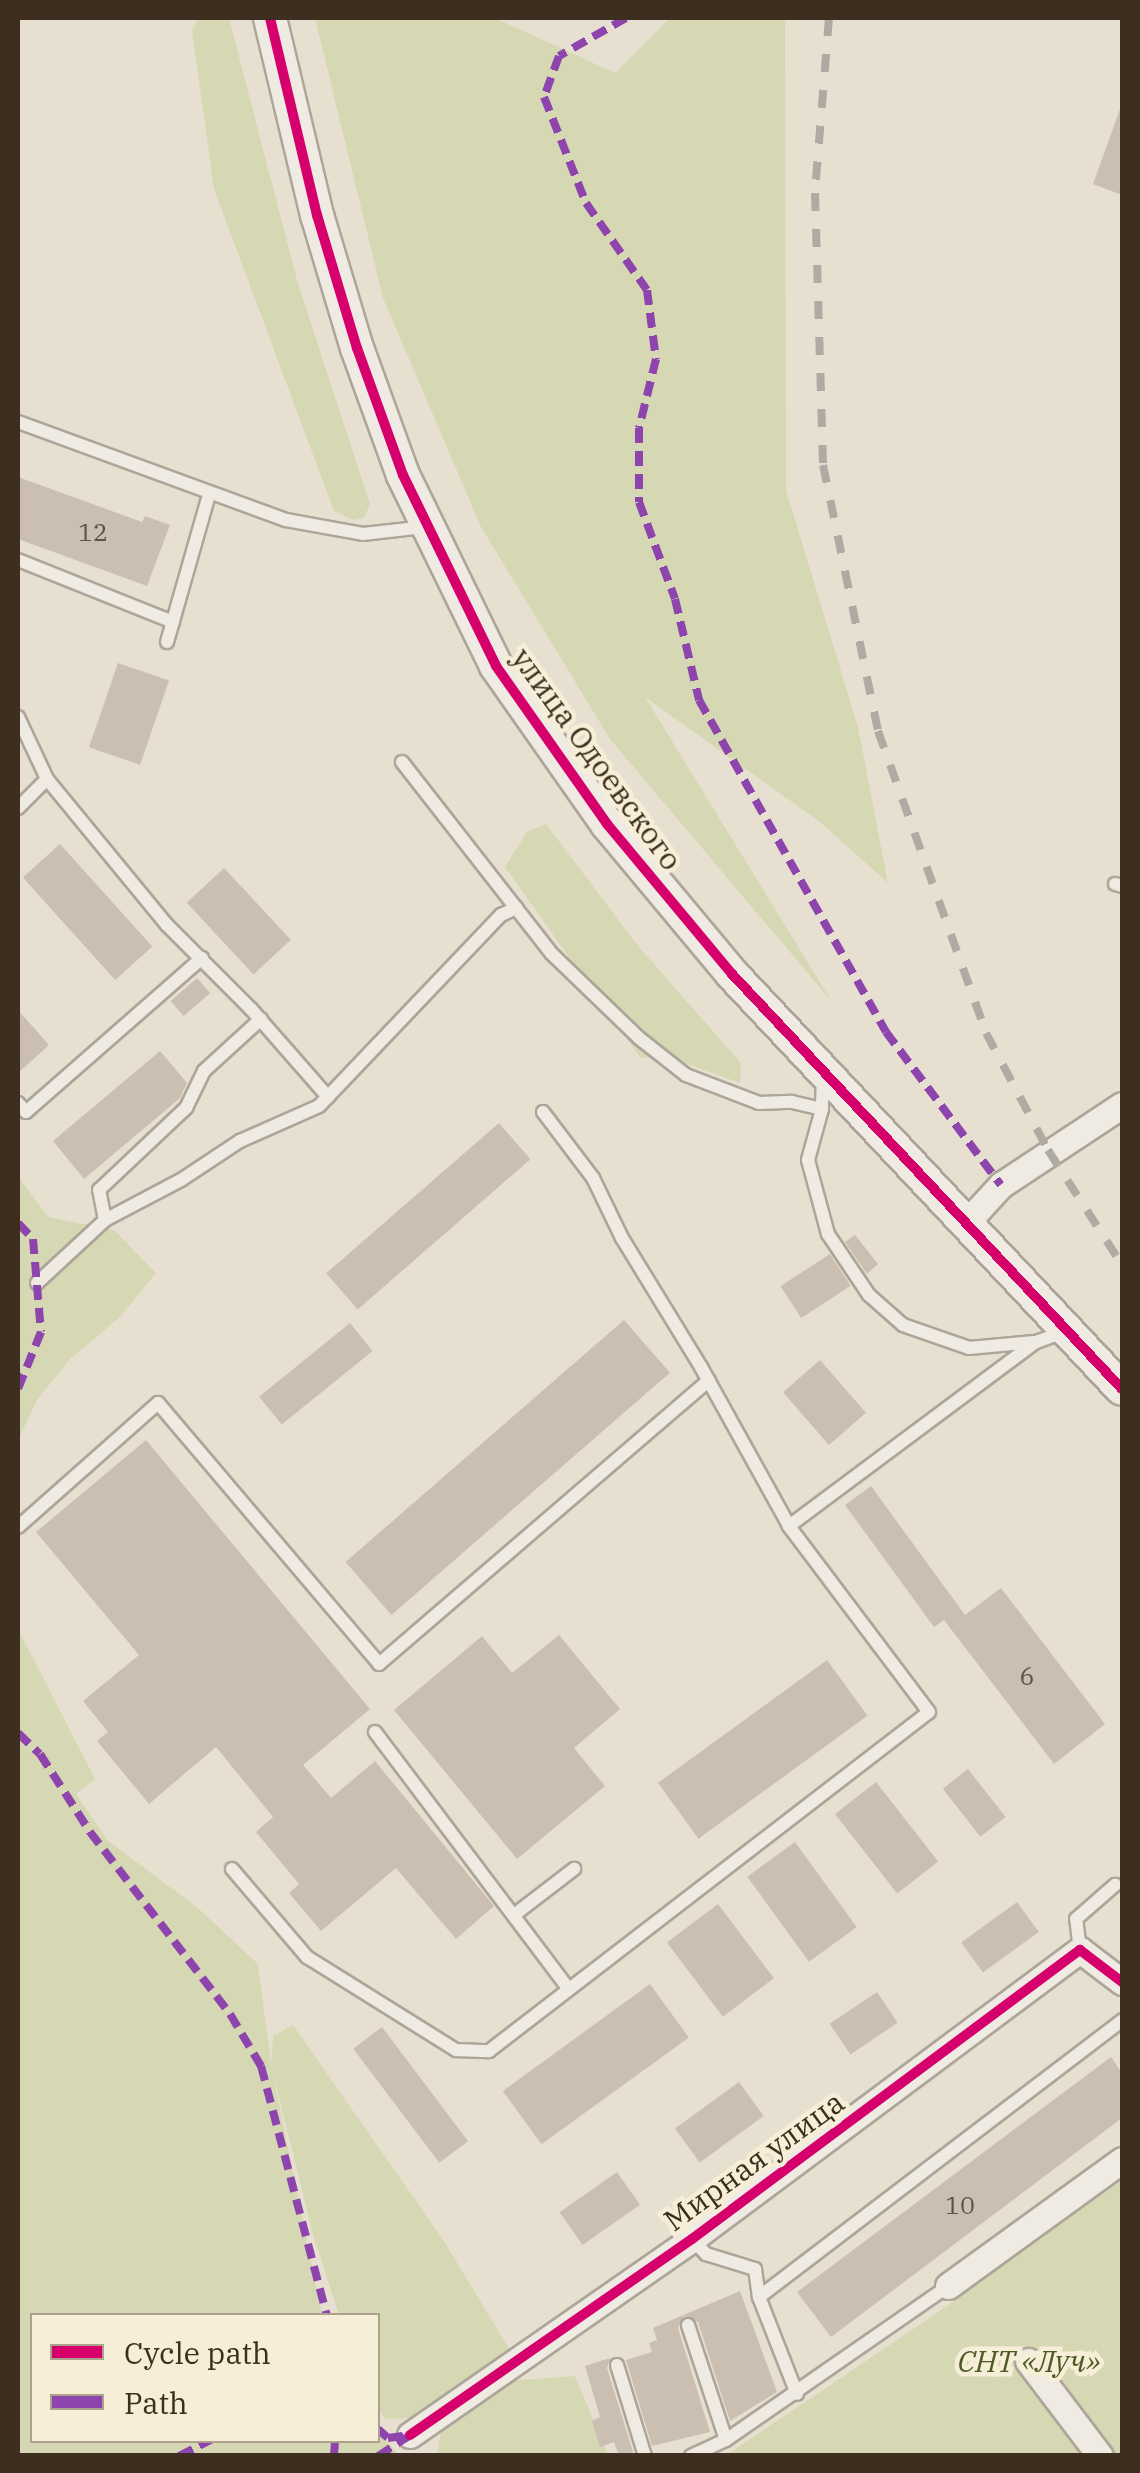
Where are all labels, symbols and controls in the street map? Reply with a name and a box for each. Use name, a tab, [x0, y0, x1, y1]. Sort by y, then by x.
house number: 12	[78, 517, 108, 547]
street label: улица Одоевского	[504, 641, 690, 877]
house number: 6	[1020, 1661, 1034, 1691]
street label: Мирная улица	[657, 2084, 851, 2238]
house number: 10	[945, 2190, 975, 2220]
legend	[30, 2313, 380, 2443]
text: Cycle path	[124, 2333, 271, 2372]
park label: СНТ «Луч»	[957, 2343, 1101, 2379]
text: Path	[124, 2383, 188, 2422]

